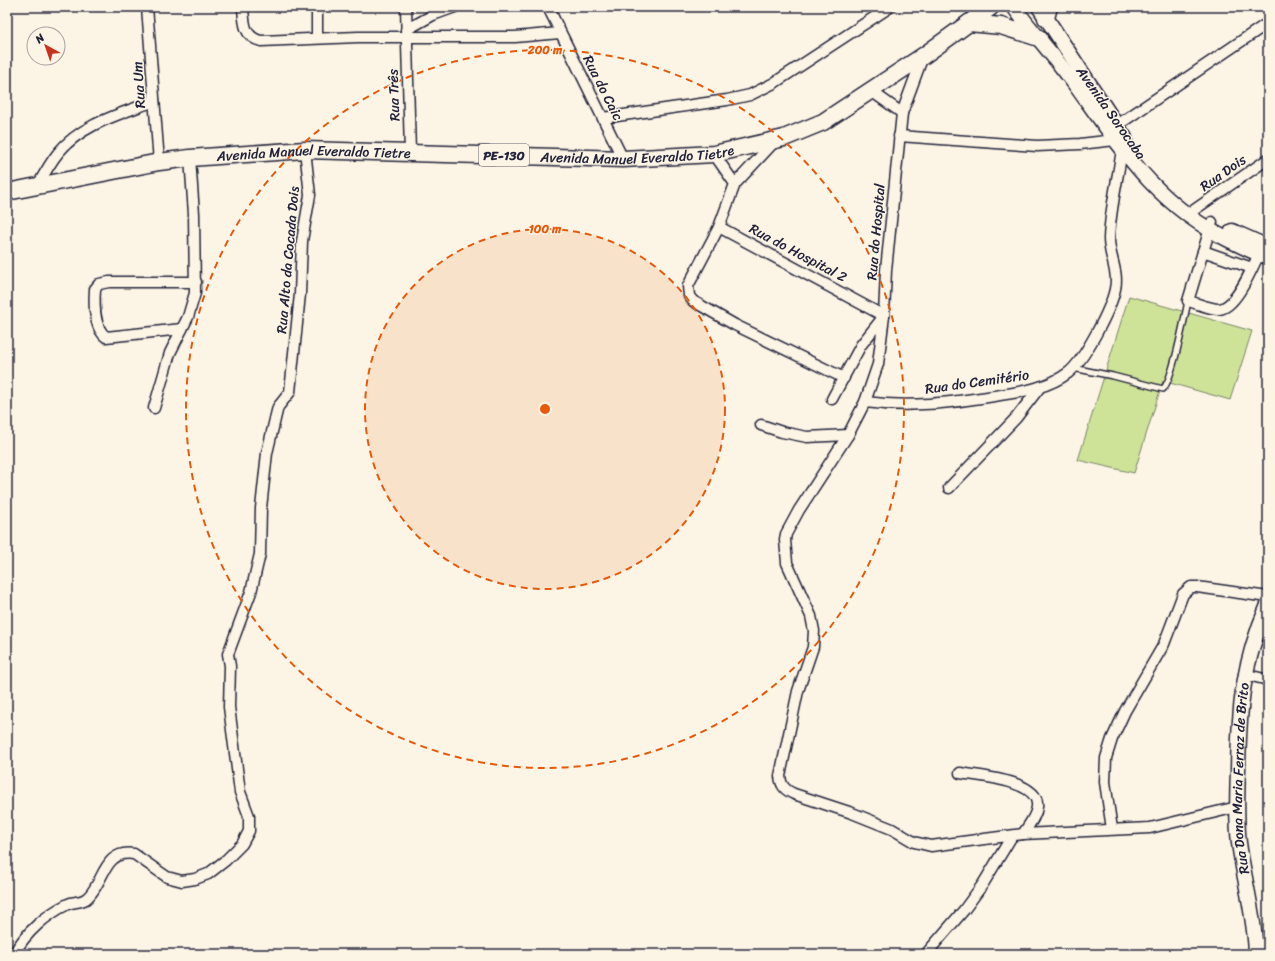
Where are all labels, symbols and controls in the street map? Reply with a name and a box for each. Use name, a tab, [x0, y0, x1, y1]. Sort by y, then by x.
north arrow	[26, 26, 66, 66]
text: N	[30, 29, 49, 49]
text: 200 m	[527, 39, 563, 61]
street label: Rua do Caic	[576, 51, 630, 125]
street label: Avenida Sorocaba	[1069, 60, 1153, 165]
street label: Rua Um	[125, 61, 153, 109]
street label: Rua Três	[381, 68, 407, 122]
street label: Avenida Manuel Everaldo Tietre	[215, 137, 411, 169]
street label: Avenida Manuel Everaldo Tietre	[539, 137, 737, 172]
road number: PE-130	[479, 144, 529, 166]
street label: Rua Dois	[1194, 147, 1252, 198]
street label: Rua do Hospital	[859, 182, 893, 281]
street label: Rua Alto da Cocada Dois	[269, 185, 307, 335]
street label: Rua do Hospital 2	[744, 217, 852, 289]
text: 100 m	[529, 218, 562, 240]
street label: Rua do Cemitério	[923, 362, 1031, 402]
centre of rings	[538, 402, 552, 416]
street label: Rua Dona Maria Ferraz de Brito	[1224, 681, 1257, 876]

